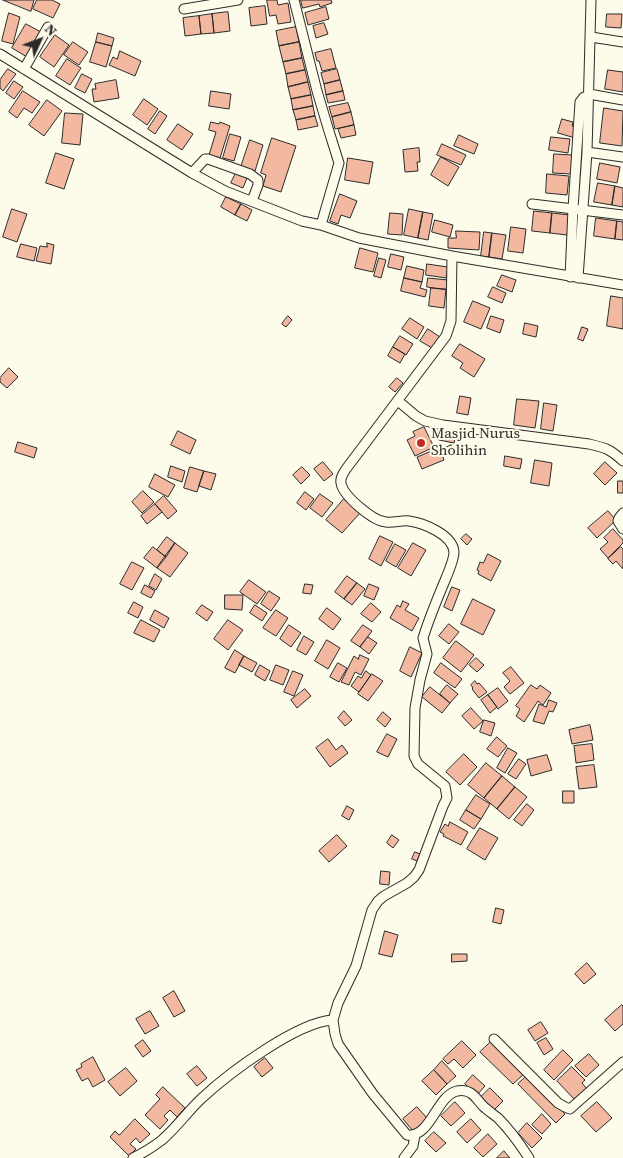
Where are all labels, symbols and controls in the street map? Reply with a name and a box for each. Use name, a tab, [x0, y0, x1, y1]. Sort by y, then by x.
north arrow	[15, 15, 65, 65]
text: N	[40, 19, 62, 40]
place label: Masjid Nurus Sholihin	[431, 425, 520, 460]
marker: Masjid Nurus Sholihin	[415, 437, 427, 449]

